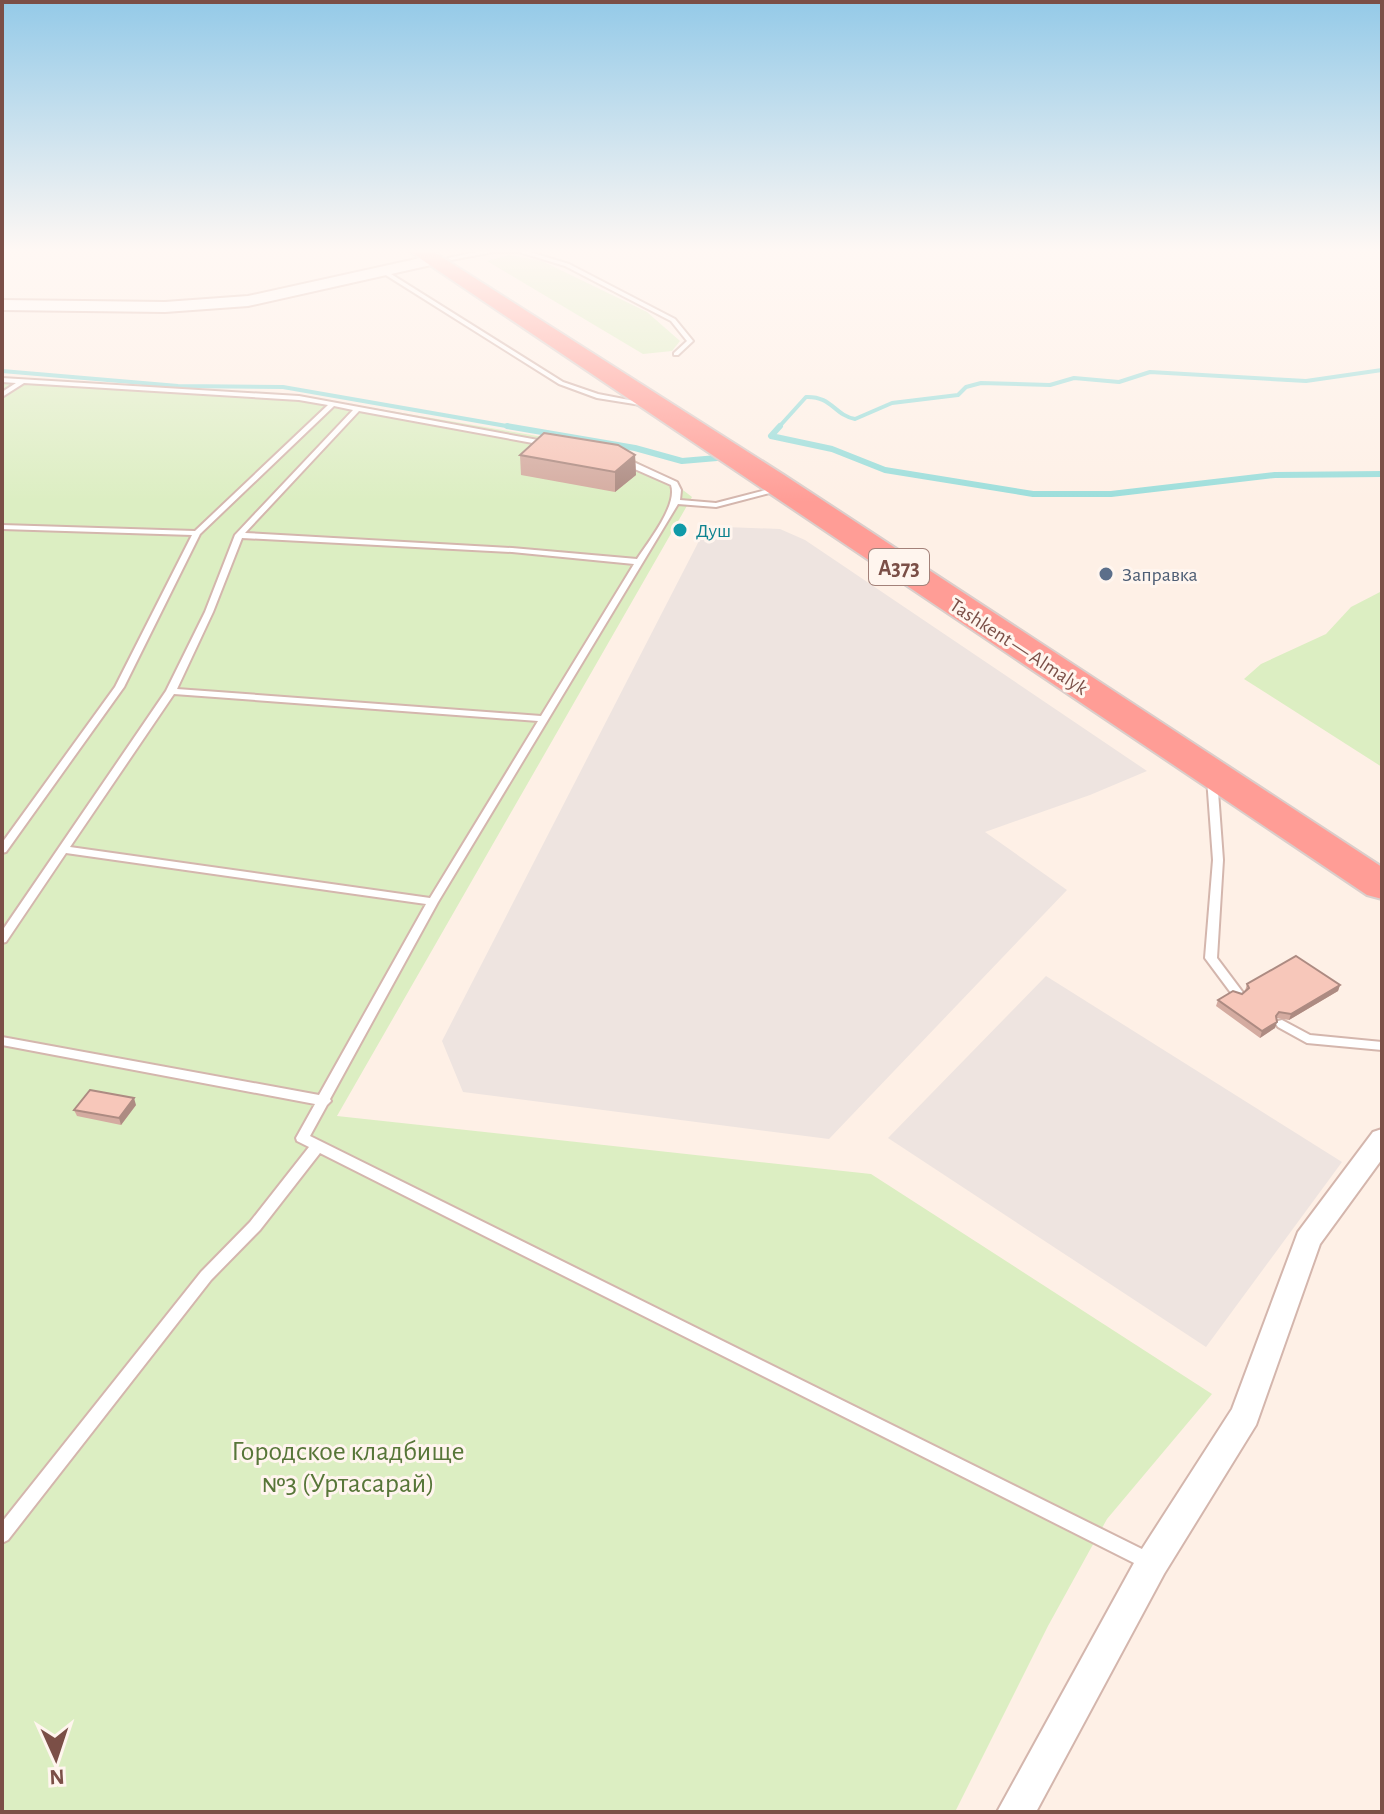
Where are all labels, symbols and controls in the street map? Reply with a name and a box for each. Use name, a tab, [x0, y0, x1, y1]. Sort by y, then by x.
marker: Душ	[671, 521, 689, 539]
place label: Душ	[696, 521, 731, 541]
road number: A373	[869, 549, 929, 585]
marker: Заправка	[1097, 565, 1115, 583]
place label: Заправка	[1122, 565, 1198, 585]
street label: Tashkent — Almalyk	[946, 595, 1091, 699]
park label: Городское кладбище №3 (Уртасарай)	[231, 1438, 465, 1498]
north arrow	[16, 1718, 96, 1798]
text: N	[49, 1766, 65, 1788]

